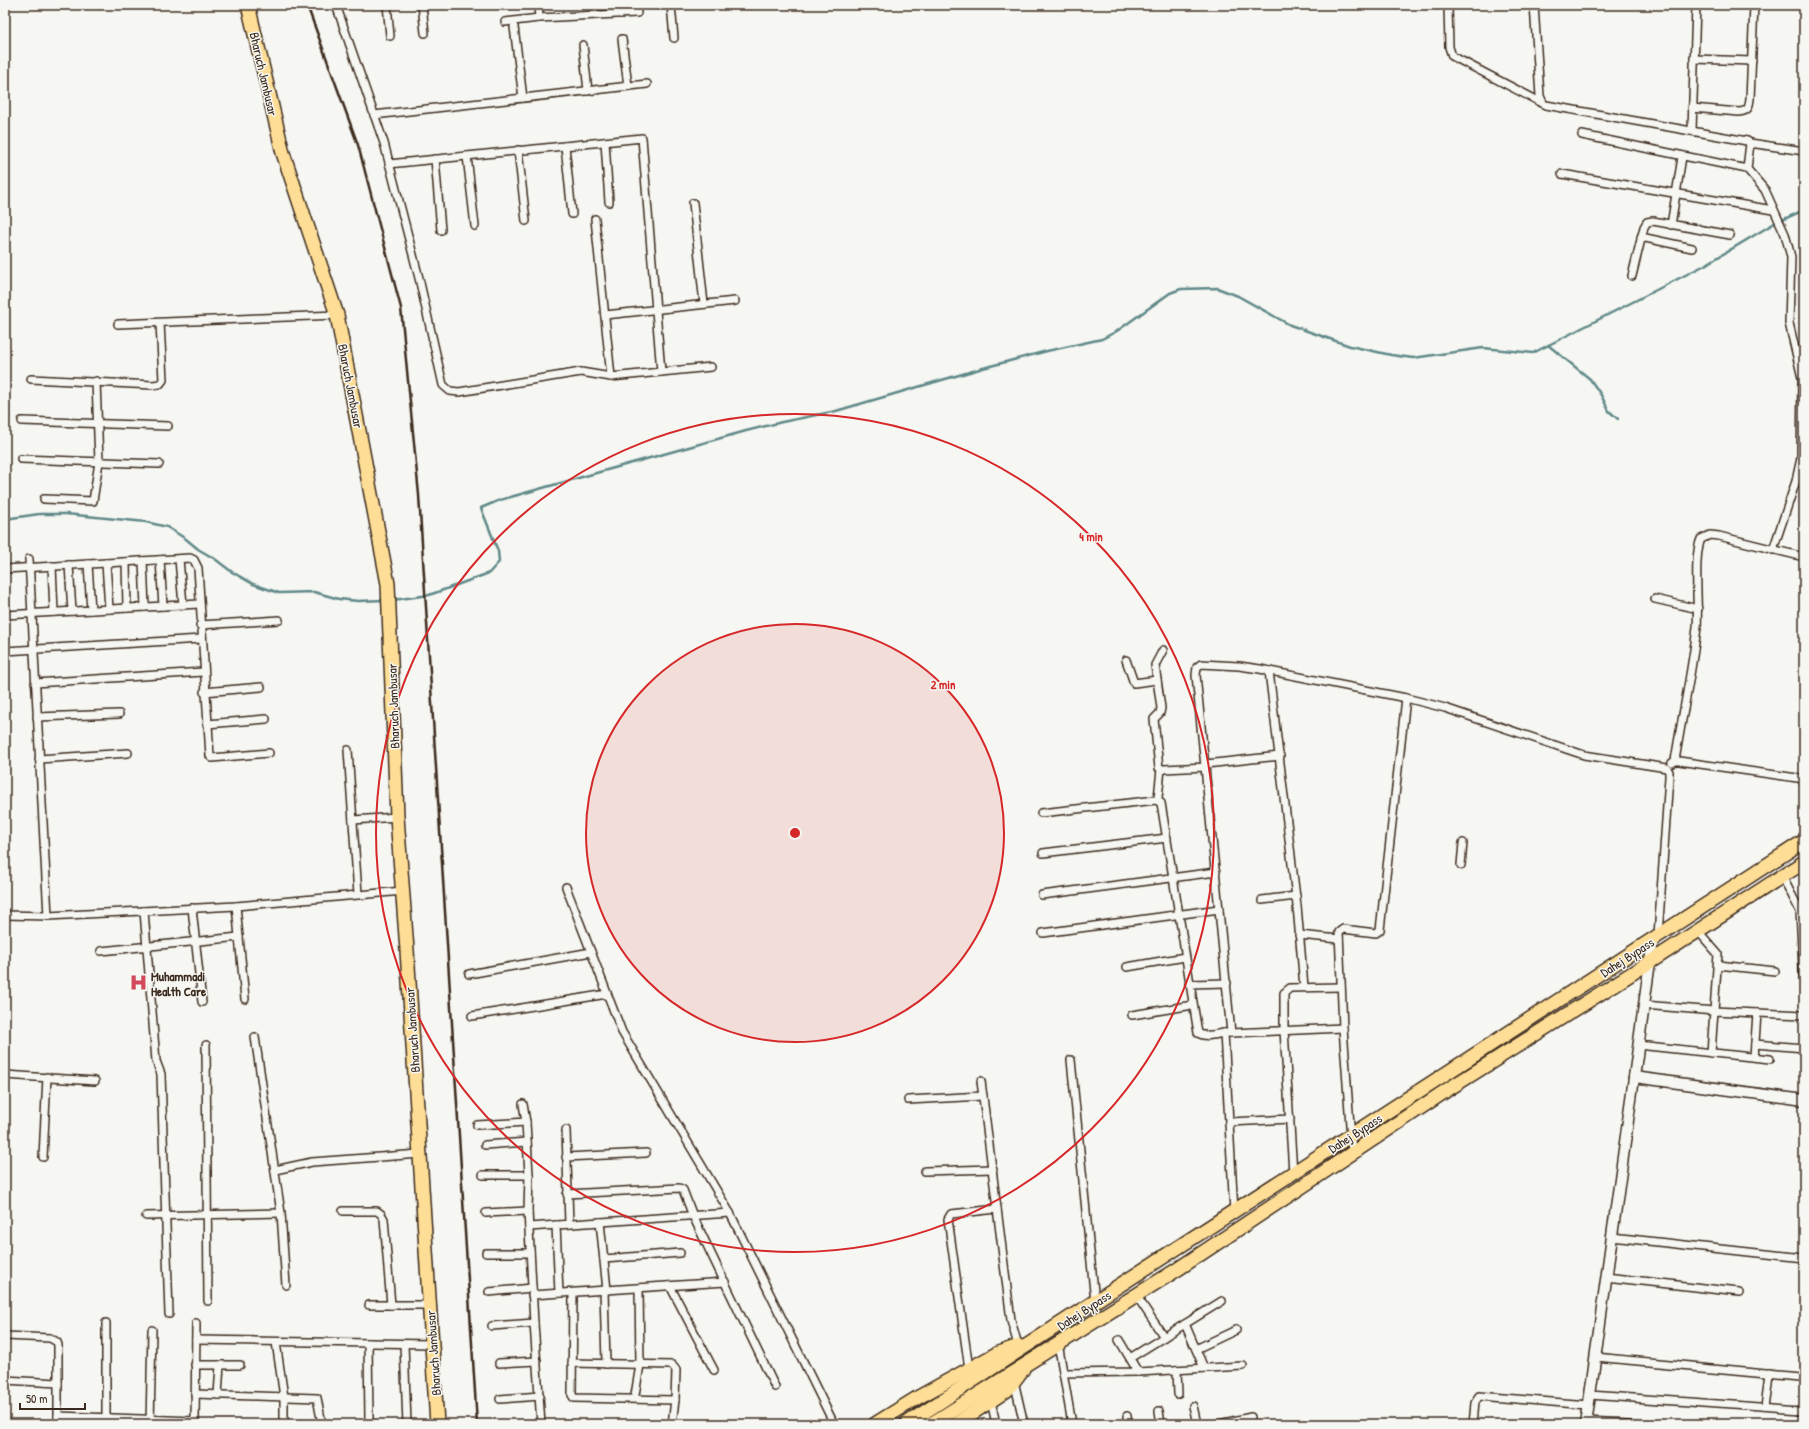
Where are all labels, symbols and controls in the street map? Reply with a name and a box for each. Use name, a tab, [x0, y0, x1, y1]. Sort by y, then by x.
street label: Bharuch Jambusar	[246, 30, 282, 118]
street label: Bharuch Jambusar	[334, 342, 368, 430]
text: 4 min	[1079, 528, 1103, 545]
street label: Bharuch Jambusar	[383, 663, 403, 749]
text: 2 min	[931, 676, 956, 693]
centre of rings	[788, 826, 802, 840]
street label: Dahej Bypass	[1597, 933, 1657, 981]
place label: Muhammadi Health Care	[151, 967, 207, 1000]
hospital icon: Muhammadi Health Care	[128, 973, 148, 993]
street label: Bharuch Jambusar	[400, 987, 424, 1073]
street label: Dahej Bypass	[1325, 1109, 1385, 1157]
street label: Dahej Bypass	[1054, 1286, 1114, 1334]
street label: Bharuch Jambusar	[421, 1310, 445, 1396]
scale bar	[20, 1385, 85, 1411]
text: 50 m	[26, 1390, 47, 1407]

